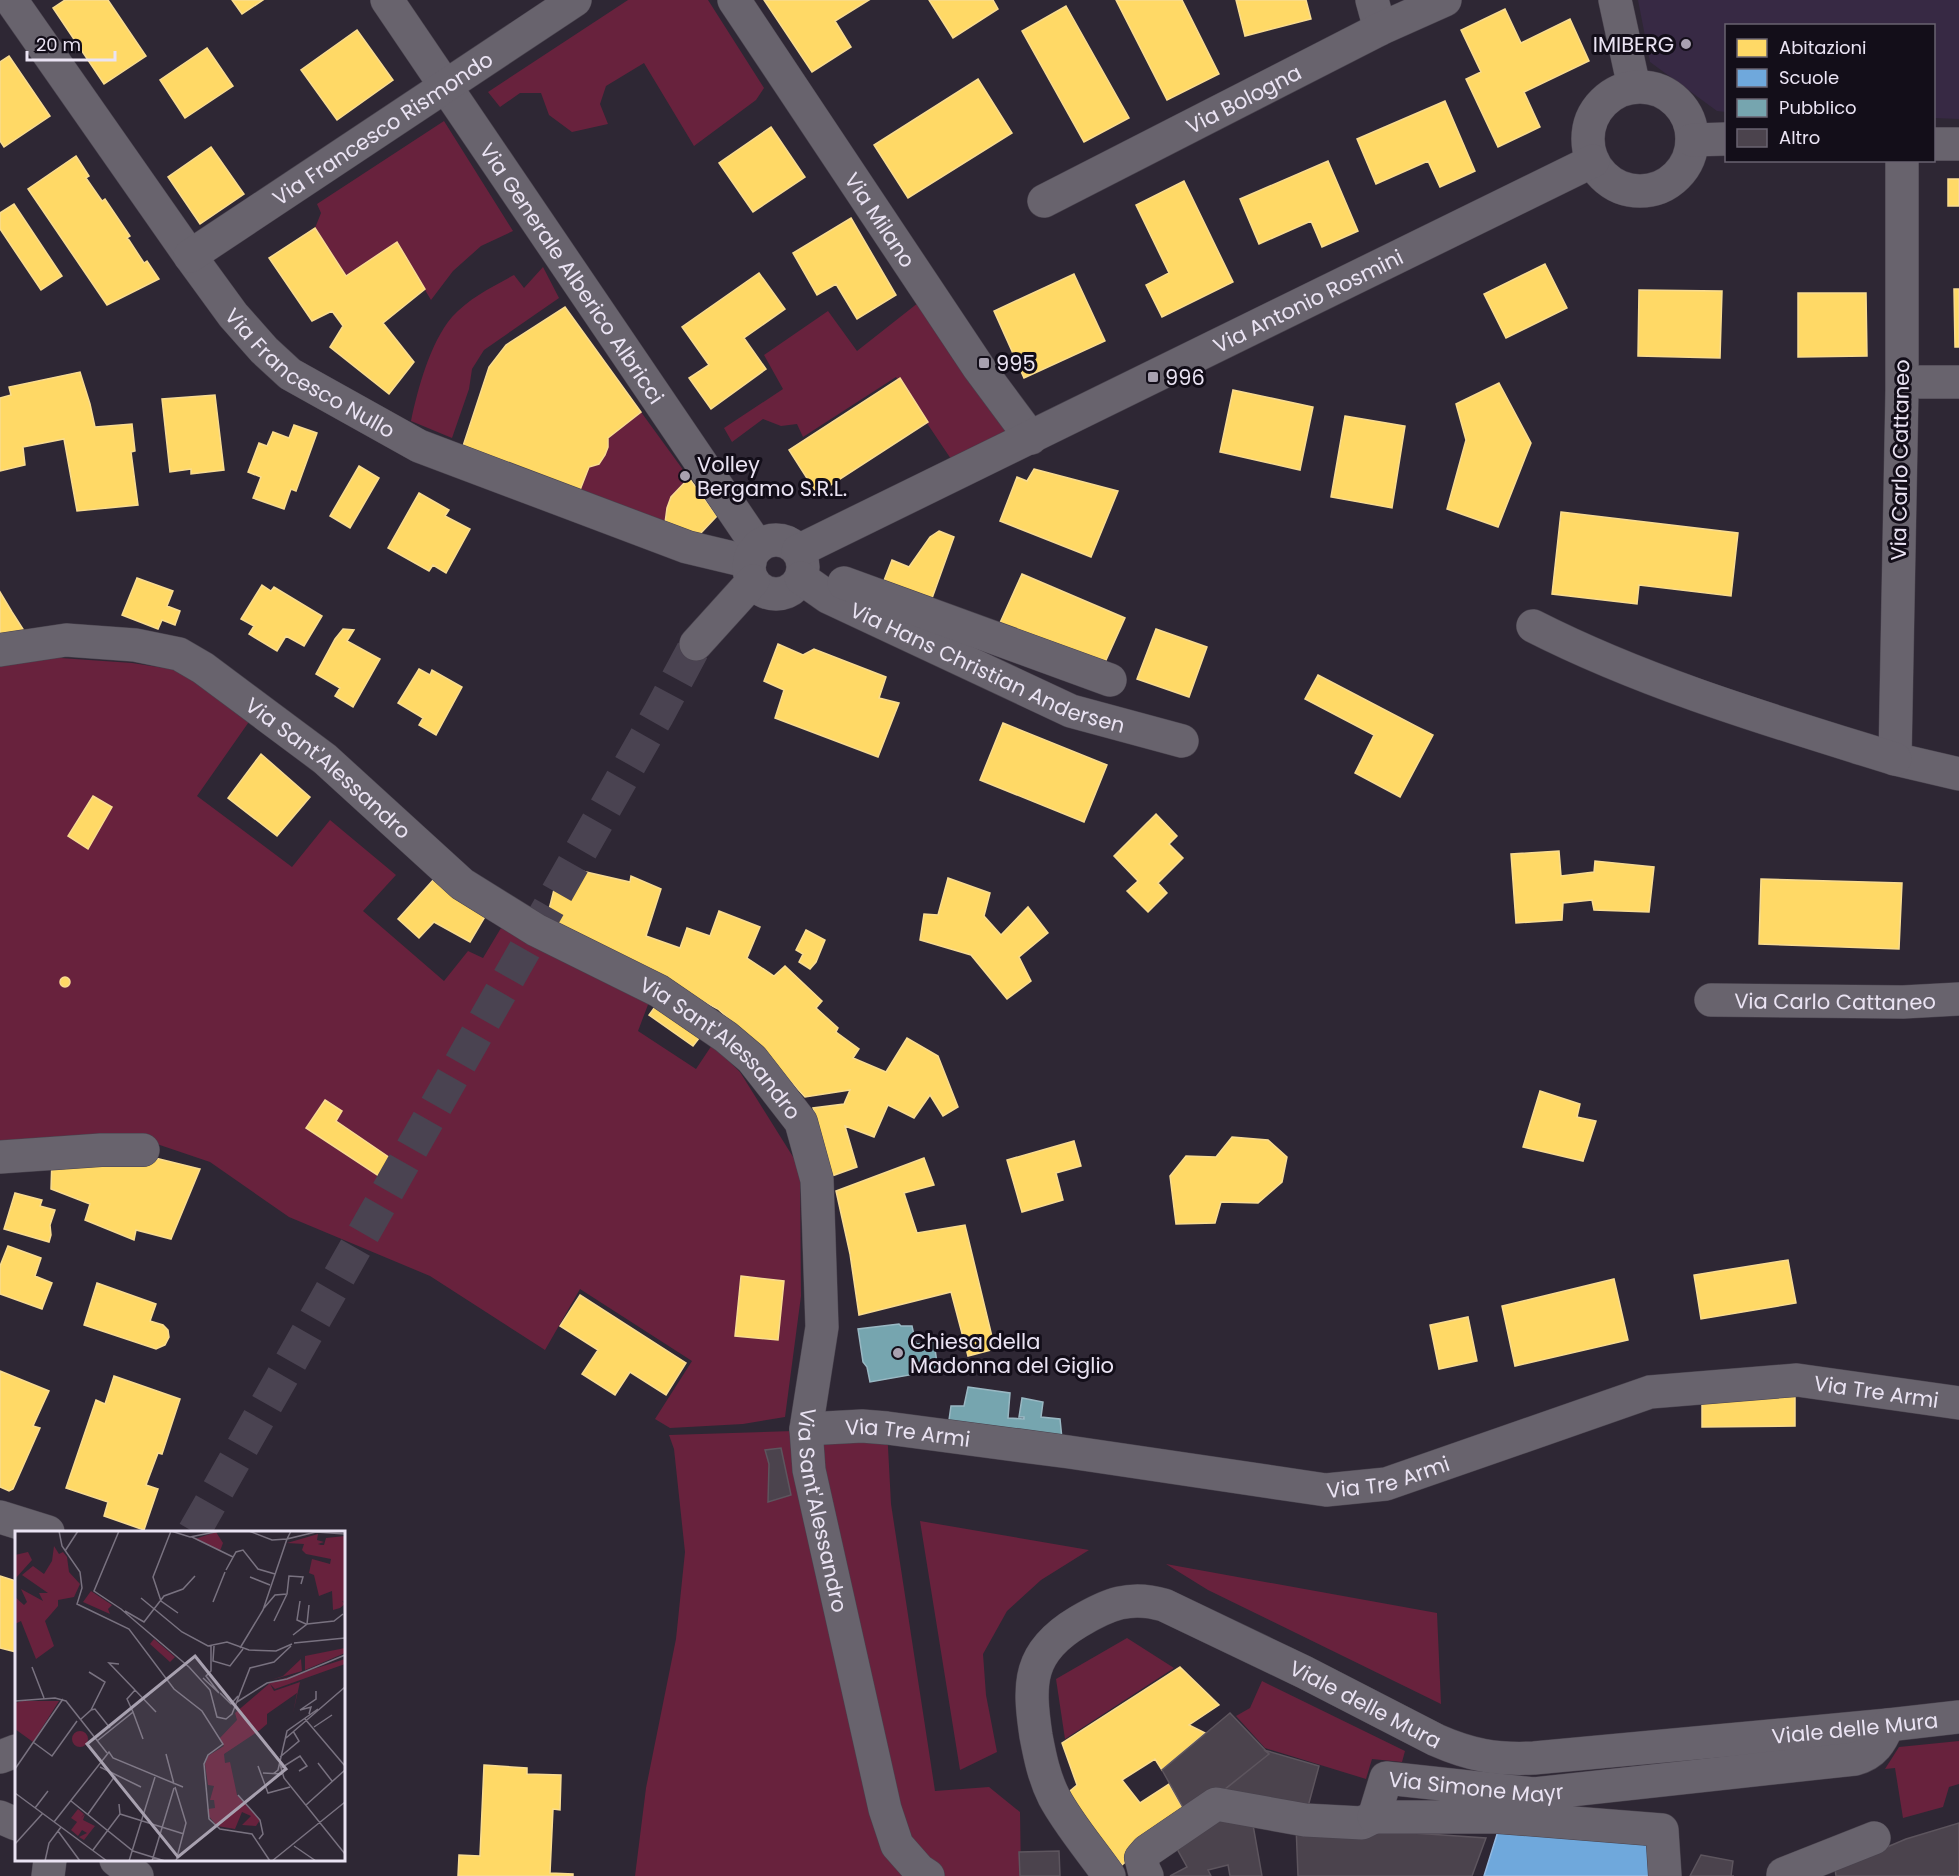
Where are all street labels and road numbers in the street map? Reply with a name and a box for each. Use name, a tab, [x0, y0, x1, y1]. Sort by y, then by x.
street label: Via Francesco Rismondo	[267, 44, 498, 212]
street label: Via Bologna	[1181, 57, 1306, 141]
street label: Via Generale Alberico Albricci	[473, 137, 671, 409]
street label: Via Milano	[838, 166, 923, 273]
street label: Via Antonio Rosmini	[1208, 242, 1408, 360]
street label: Via Francesco Nullo	[219, 301, 400, 444]
street label: Via Carlo Cattaneo	[1884, 359, 1916, 561]
street label: Via Hans Christian Andersen	[845, 595, 1128, 739]
street label: Via Sant'Alessandro	[240, 690, 417, 845]
street label: Via Sant'Alessandro	[635, 969, 808, 1125]
street label: Via Carlo Cattaneo	[1734, 986, 1936, 1017]
street label: Via Tre Armi	[1812, 1368, 1941, 1414]
street label: Via Sant'Alessandro	[791, 1406, 855, 1615]
street label: Via Tre Armi	[844, 1411, 972, 1453]
street label: Via Tre Armi	[1325, 1449, 1453, 1504]
street label: Viale delle Mura	[1285, 1653, 1447, 1755]
street label: Viale delle Mura	[1770, 1705, 1940, 1750]
street label: Via Simone Mayr	[1387, 1764, 1565, 1809]

